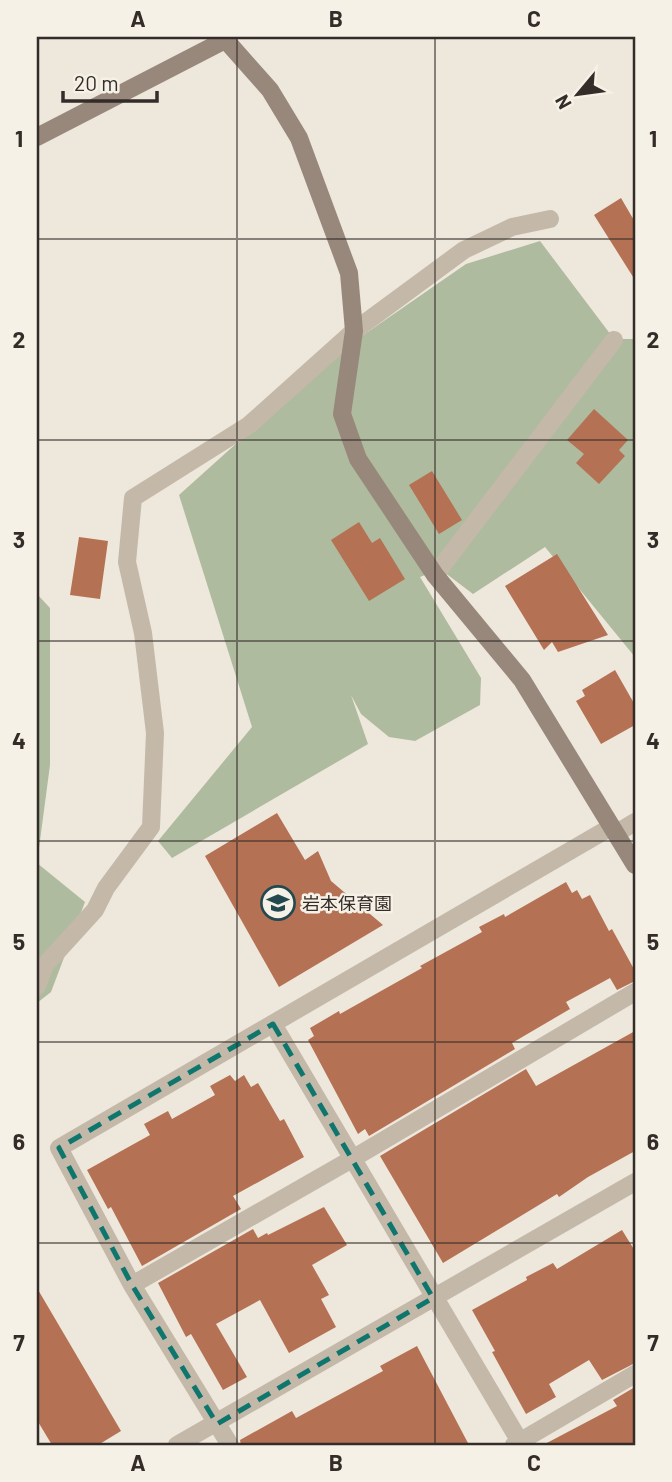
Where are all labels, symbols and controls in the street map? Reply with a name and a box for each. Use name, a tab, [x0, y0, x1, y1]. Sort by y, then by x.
text: A	[130, 4, 146, 32]
text: B	[329, 4, 343, 32]
text: C	[527, 4, 541, 32]
scale bar	[63, 60, 158, 104]
north arrow	[542, 60, 612, 130]
text: 20 m	[74, 70, 119, 95]
text: N	[550, 91, 576, 114]
text: 1	[15, 124, 23, 152]
text: 1	[649, 124, 657, 152]
text: 2	[13, 325, 25, 353]
text: 2	[647, 325, 659, 353]
text: 3	[13, 525, 25, 553]
text: 3	[647, 525, 659, 553]
text: 4	[12, 726, 26, 754]
text: 4	[646, 726, 660, 754]
school or university icon: 岩本保育園	[259, 884, 297, 922]
place label: 岩本保育園	[302, 892, 392, 914]
text: 5	[13, 927, 25, 955]
text: 5	[647, 927, 659, 955]
text: 6	[13, 1127, 25, 1155]
text: 6	[647, 1127, 659, 1155]
text: 7	[13, 1328, 25, 1356]
text: 7	[647, 1328, 659, 1356]
text: A	[130, 1448, 146, 1476]
text: B	[329, 1448, 343, 1476]
text: C	[527, 1448, 541, 1476]

